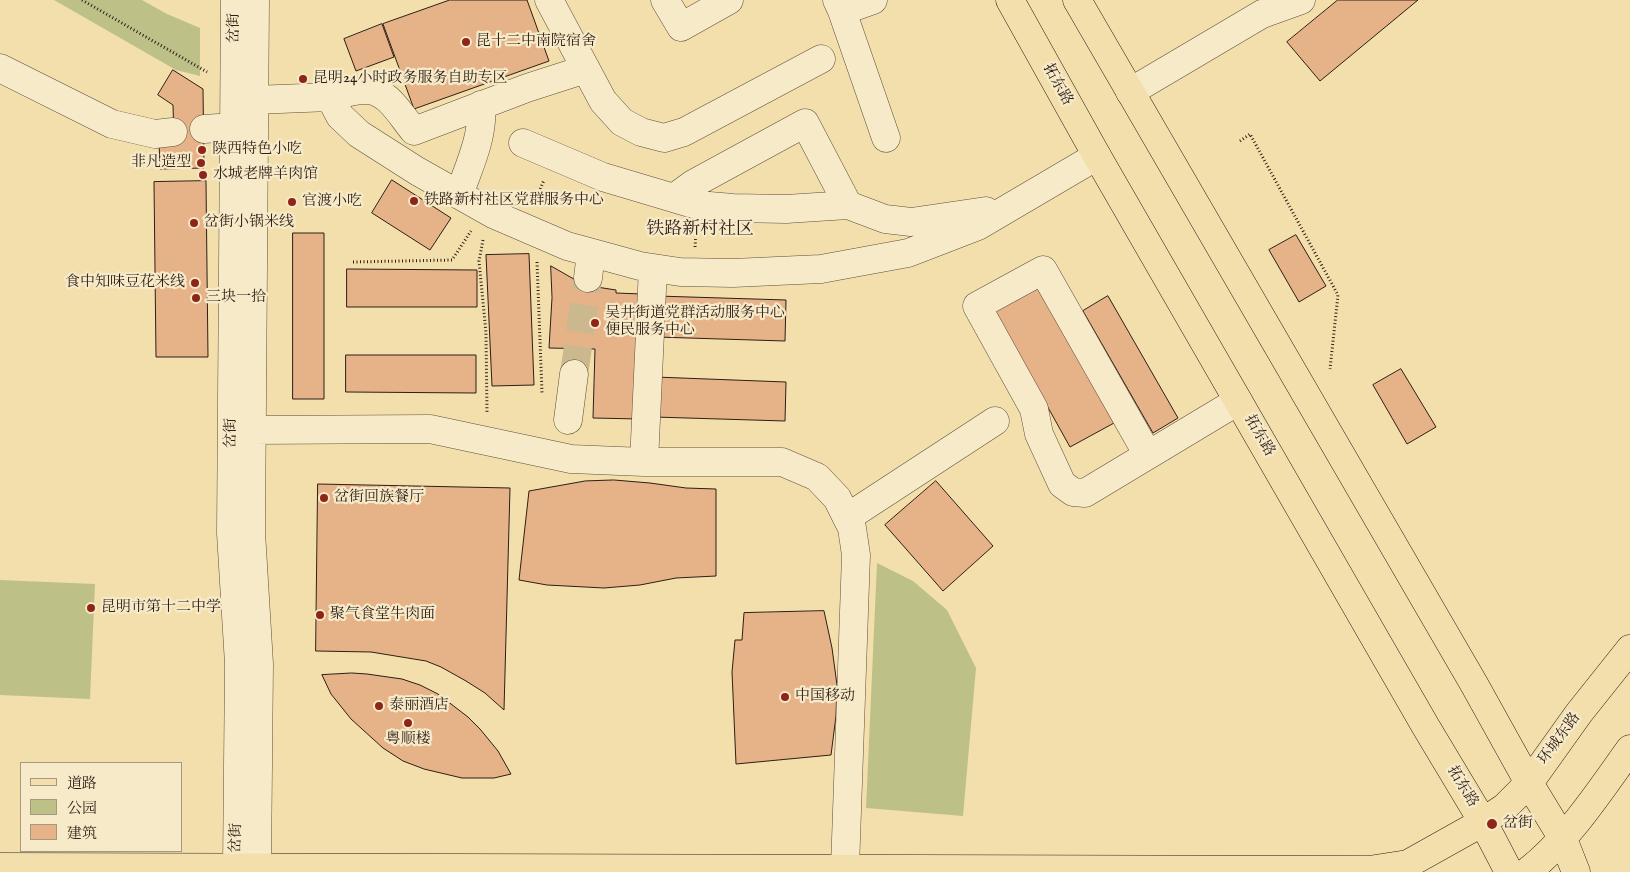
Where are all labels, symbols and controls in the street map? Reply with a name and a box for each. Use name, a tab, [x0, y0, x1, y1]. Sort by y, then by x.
street label: 岔街	[226, 13, 244, 43]
place label: 昆十二中南院宿舍	[476, 33, 596, 51]
marker: 昆十二中南院宿舍	[460, 36, 472, 48]
street label: 拓东路	[1038, 61, 1076, 109]
place label: 昆明24小时政务服务自助专区	[313, 70, 507, 88]
marker: 昆明24小时政务服务自助专区	[297, 73, 309, 85]
place label: 陕西特色小吃	[212, 141, 302, 159]
marker: 陕西特色小吃	[196, 144, 208, 156]
place label: 非凡造型	[131, 154, 191, 172]
marker: 非凡造型	[195, 157, 207, 169]
place label: 水城老牌羊肉馆	[213, 166, 318, 184]
marker: 水城老牌羊肉馆	[197, 169, 209, 181]
place label: 铁路新村社区党群服务中心	[424, 192, 604, 210]
place label: 官渡小吃	[302, 193, 362, 211]
marker: 铁路新村社区党群服务中心	[408, 195, 420, 207]
marker: 官渡小吃	[286, 196, 298, 208]
place label: 岔街小锅米线	[204, 214, 294, 232]
marker: 岔街小锅米线	[188, 217, 200, 229]
district label: 铁路新村社区	[646, 219, 754, 241]
place label: 食中知味豆花米线	[65, 274, 185, 292]
marker: 食中知味豆花米线	[189, 277, 201, 289]
place label: 三块一拾	[206, 289, 266, 307]
marker: 三块一拾	[190, 292, 202, 304]
place label: 吴井街道党群活动服务中心 便民服务中心	[605, 305, 785, 340]
marker: 吴井街道党群活动服务中心 便民服务中心	[589, 317, 601, 329]
street label: 拓东路	[1240, 412, 1278, 460]
street label: 岔街	[223, 418, 241, 448]
place label: 岔街回族餐厅	[334, 489, 424, 507]
marker: 岔街回族餐厅	[318, 492, 330, 504]
place label: 昆明市第十二中学	[101, 599, 221, 617]
marker: 昆明市第十二中学	[85, 602, 97, 614]
place label: 聚气食堂牛肉面	[330, 606, 435, 624]
marker: 聚气食堂牛肉面	[314, 609, 326, 621]
place label: 中国移动	[795, 688, 855, 706]
marker: 中国移动	[779, 691, 791, 703]
place label: 泰丽酒店	[389, 697, 449, 715]
marker: 泰丽酒店	[373, 700, 385, 712]
street label: 环城东路	[1535, 709, 1585, 769]
marker: 粤顺楼	[402, 717, 414, 729]
place label: 粤顺楼	[386, 731, 430, 749]
legend	[20, 762, 182, 852]
street label: 拓东路	[1443, 763, 1481, 811]
text: 道路	[67, 774, 97, 793]
text: 公园	[67, 799, 97, 818]
place label: 岔街	[1503, 815, 1533, 833]
marker: 岔街	[1485, 817, 1499, 831]
street label: 岔街	[228, 823, 246, 853]
text: 建筑	[67, 824, 97, 843]

